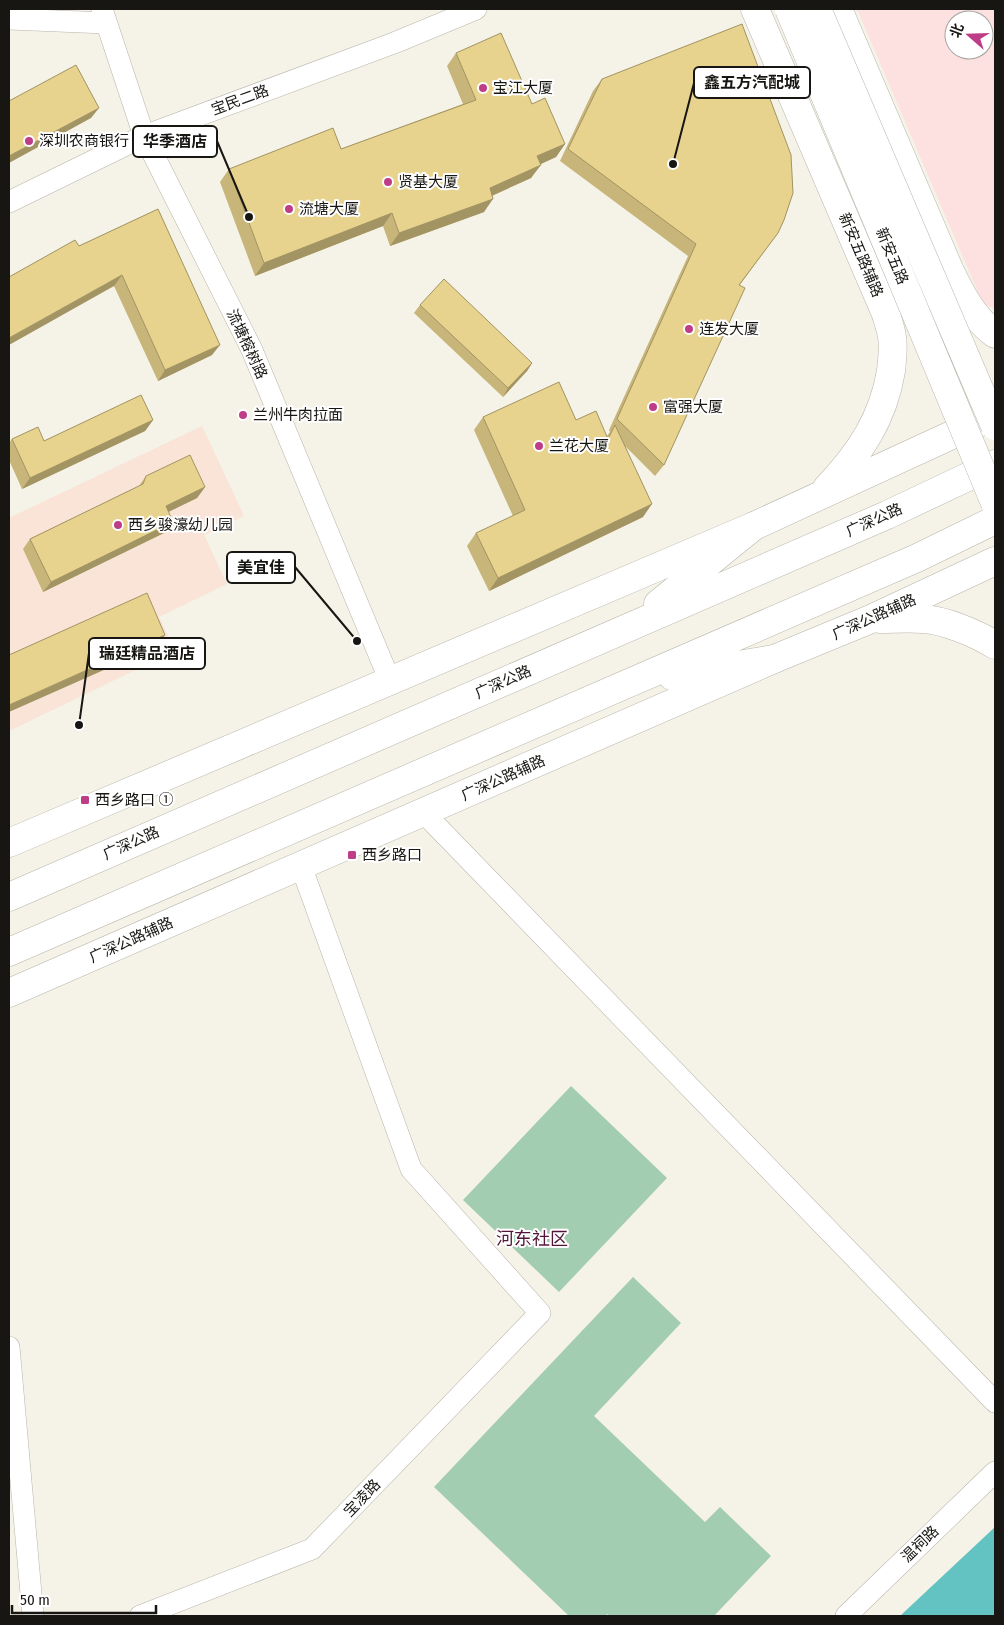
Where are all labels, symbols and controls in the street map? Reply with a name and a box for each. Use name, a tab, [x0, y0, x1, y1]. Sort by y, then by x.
north arrow	[944, 10, 994, 60]
text: 北	[947, 21, 968, 40]
callout: 鑫五方汽配城	[694, 67, 810, 98]
text: 鑫五方汽配城	[704, 73, 800, 92]
place label: 宝江大厦	[493, 79, 553, 97]
street label: 宝民二路	[209, 81, 271, 119]
marker: 宝江大厦	[477, 82, 489, 94]
callout: 华季酒店	[133, 126, 217, 157]
place label: 深圳农商银行	[39, 132, 129, 150]
text: 华季酒店	[143, 132, 207, 151]
marker: 深圳农商银行	[23, 135, 35, 147]
place label: 贤基大厦	[398, 173, 458, 191]
marker: 贤基大厦	[382, 176, 394, 188]
place label: 流塘大厦	[299, 200, 359, 218]
marker: 流塘大厦	[283, 203, 295, 215]
street label: 新安五路辅路	[835, 210, 887, 300]
street label: 新安五路	[872, 225, 912, 287]
street label: 流塘榕树路	[223, 306, 271, 382]
place label: 连发大厦	[699, 320, 759, 338]
marker: 连发大厦	[683, 323, 695, 335]
place label: 富强大厦	[663, 398, 723, 416]
marker: 富强大厦	[647, 401, 659, 413]
place label: 兰州牛肉拉面	[253, 406, 343, 424]
marker: 兰州牛肉拉面	[237, 409, 249, 421]
place label: 兰花大厦	[549, 437, 609, 455]
marker: 兰花大厦	[533, 440, 545, 452]
street label: 广深公路	[843, 500, 905, 540]
place label: 西乡骏濠幼儿园	[128, 516, 233, 534]
marker: 西乡骏濠幼儿园	[112, 519, 124, 531]
callout: 美宜佳	[227, 552, 295, 583]
text: 美宜佳	[237, 558, 285, 577]
street label: 广深公路辅路	[829, 590, 919, 644]
callout: 瑞廷精品酒店	[89, 638, 205, 669]
text: 瑞廷精品酒店	[99, 644, 195, 663]
street label: 广深公路	[472, 662, 534, 702]
street label: 广深公路辅路	[458, 751, 548, 805]
place label: 西乡路口 ①	[95, 791, 174, 809]
marker: 西乡路口 ①	[79, 794, 91, 806]
street label: 广深公路	[100, 823, 162, 863]
place label: 西乡路口	[362, 846, 422, 864]
marker: 西乡路口	[346, 849, 358, 861]
street label: 广深公路辅路	[86, 913, 176, 967]
district label: 河东社区	[496, 1228, 568, 1250]
street label: 宝凌路	[340, 1476, 384, 1520]
street label: 温祠路	[898, 1522, 942, 1566]
scale bar	[12, 1582, 156, 1614]
text: 50 m	[20, 1591, 50, 1609]

